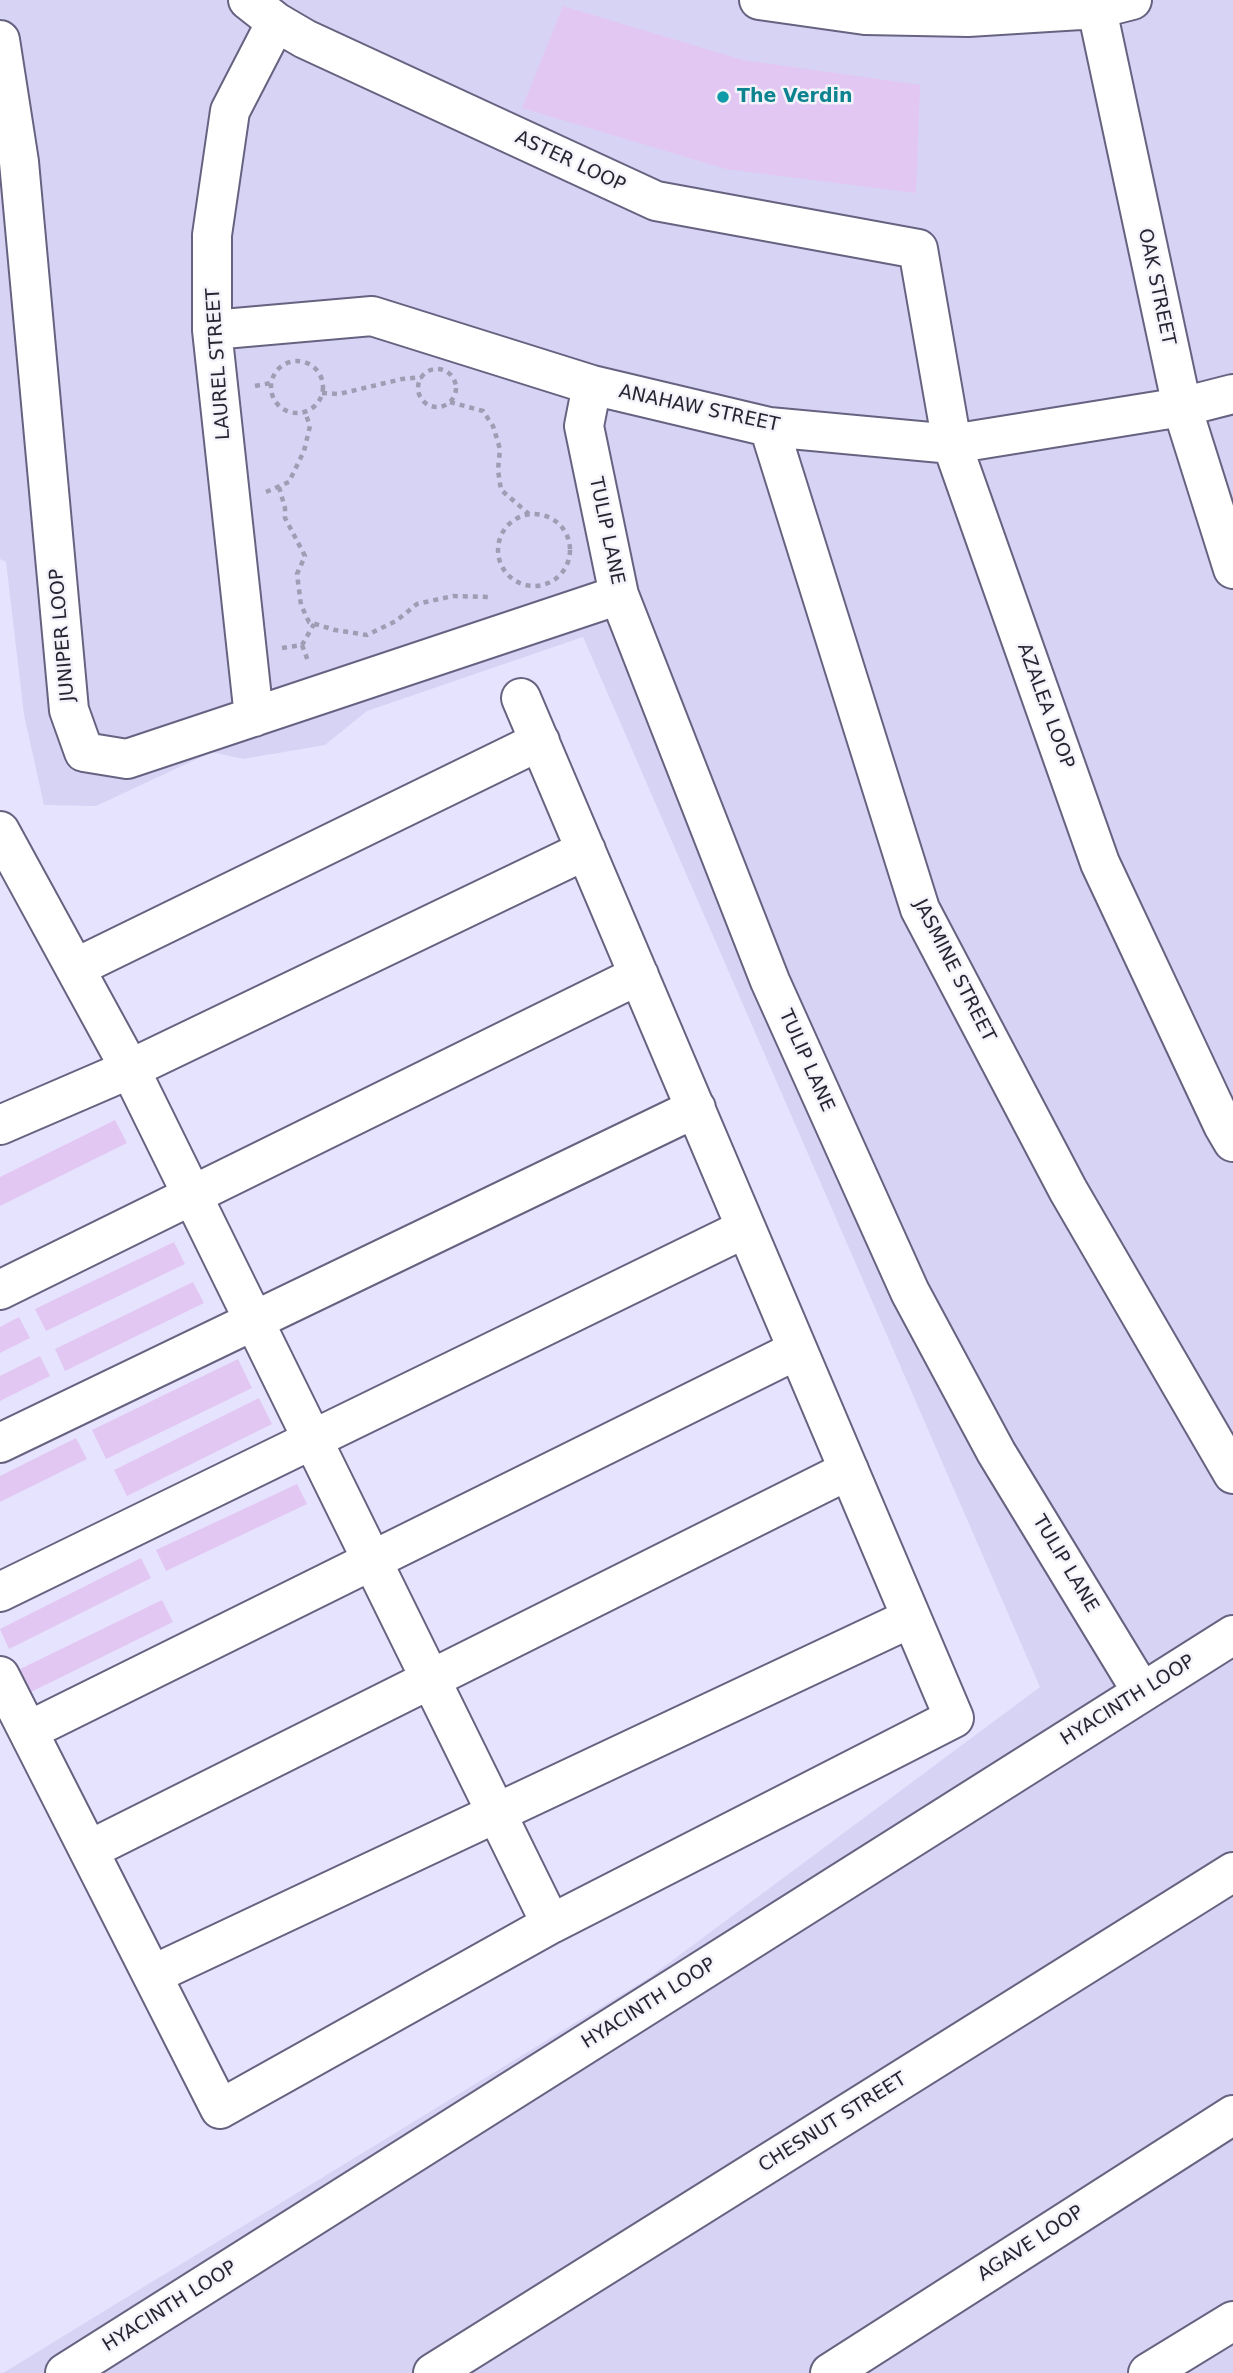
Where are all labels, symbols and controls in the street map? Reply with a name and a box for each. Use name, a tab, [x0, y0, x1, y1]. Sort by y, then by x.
place label: The Verdin	[737, 86, 853, 108]
marker: The Verdin	[715, 89, 731, 105]
street label: ASTER LOOP	[511, 126, 629, 198]
street label: OAK STREET	[1133, 227, 1179, 347]
street label: LAUREL STREET	[202, 287, 236, 441]
street label: ANAHAW STREET	[617, 381, 781, 437]
street label: TULIP LANE	[583, 475, 629, 587]
street label: JUNIPER LOOP	[46, 568, 80, 702]
street label: AZALEA LOOP	[1012, 640, 1078, 772]
street label: JASMINE STREET	[908, 896, 1000, 1046]
street label: TULIP LANE	[773, 1006, 839, 1116]
street label: TULIP LANE	[1027, 1511, 1103, 1617]
street label: HYACINTH LOOP	[1057, 1651, 1199, 1751]
street label: HYACINTH LOOP	[578, 1954, 720, 2054]
street label: CHESNUT STREET	[755, 2068, 911, 2178]
street label: AGAVE LOOP	[974, 2201, 1088, 2287]
street label: HYACINTH LOOP	[99, 2257, 241, 2357]

